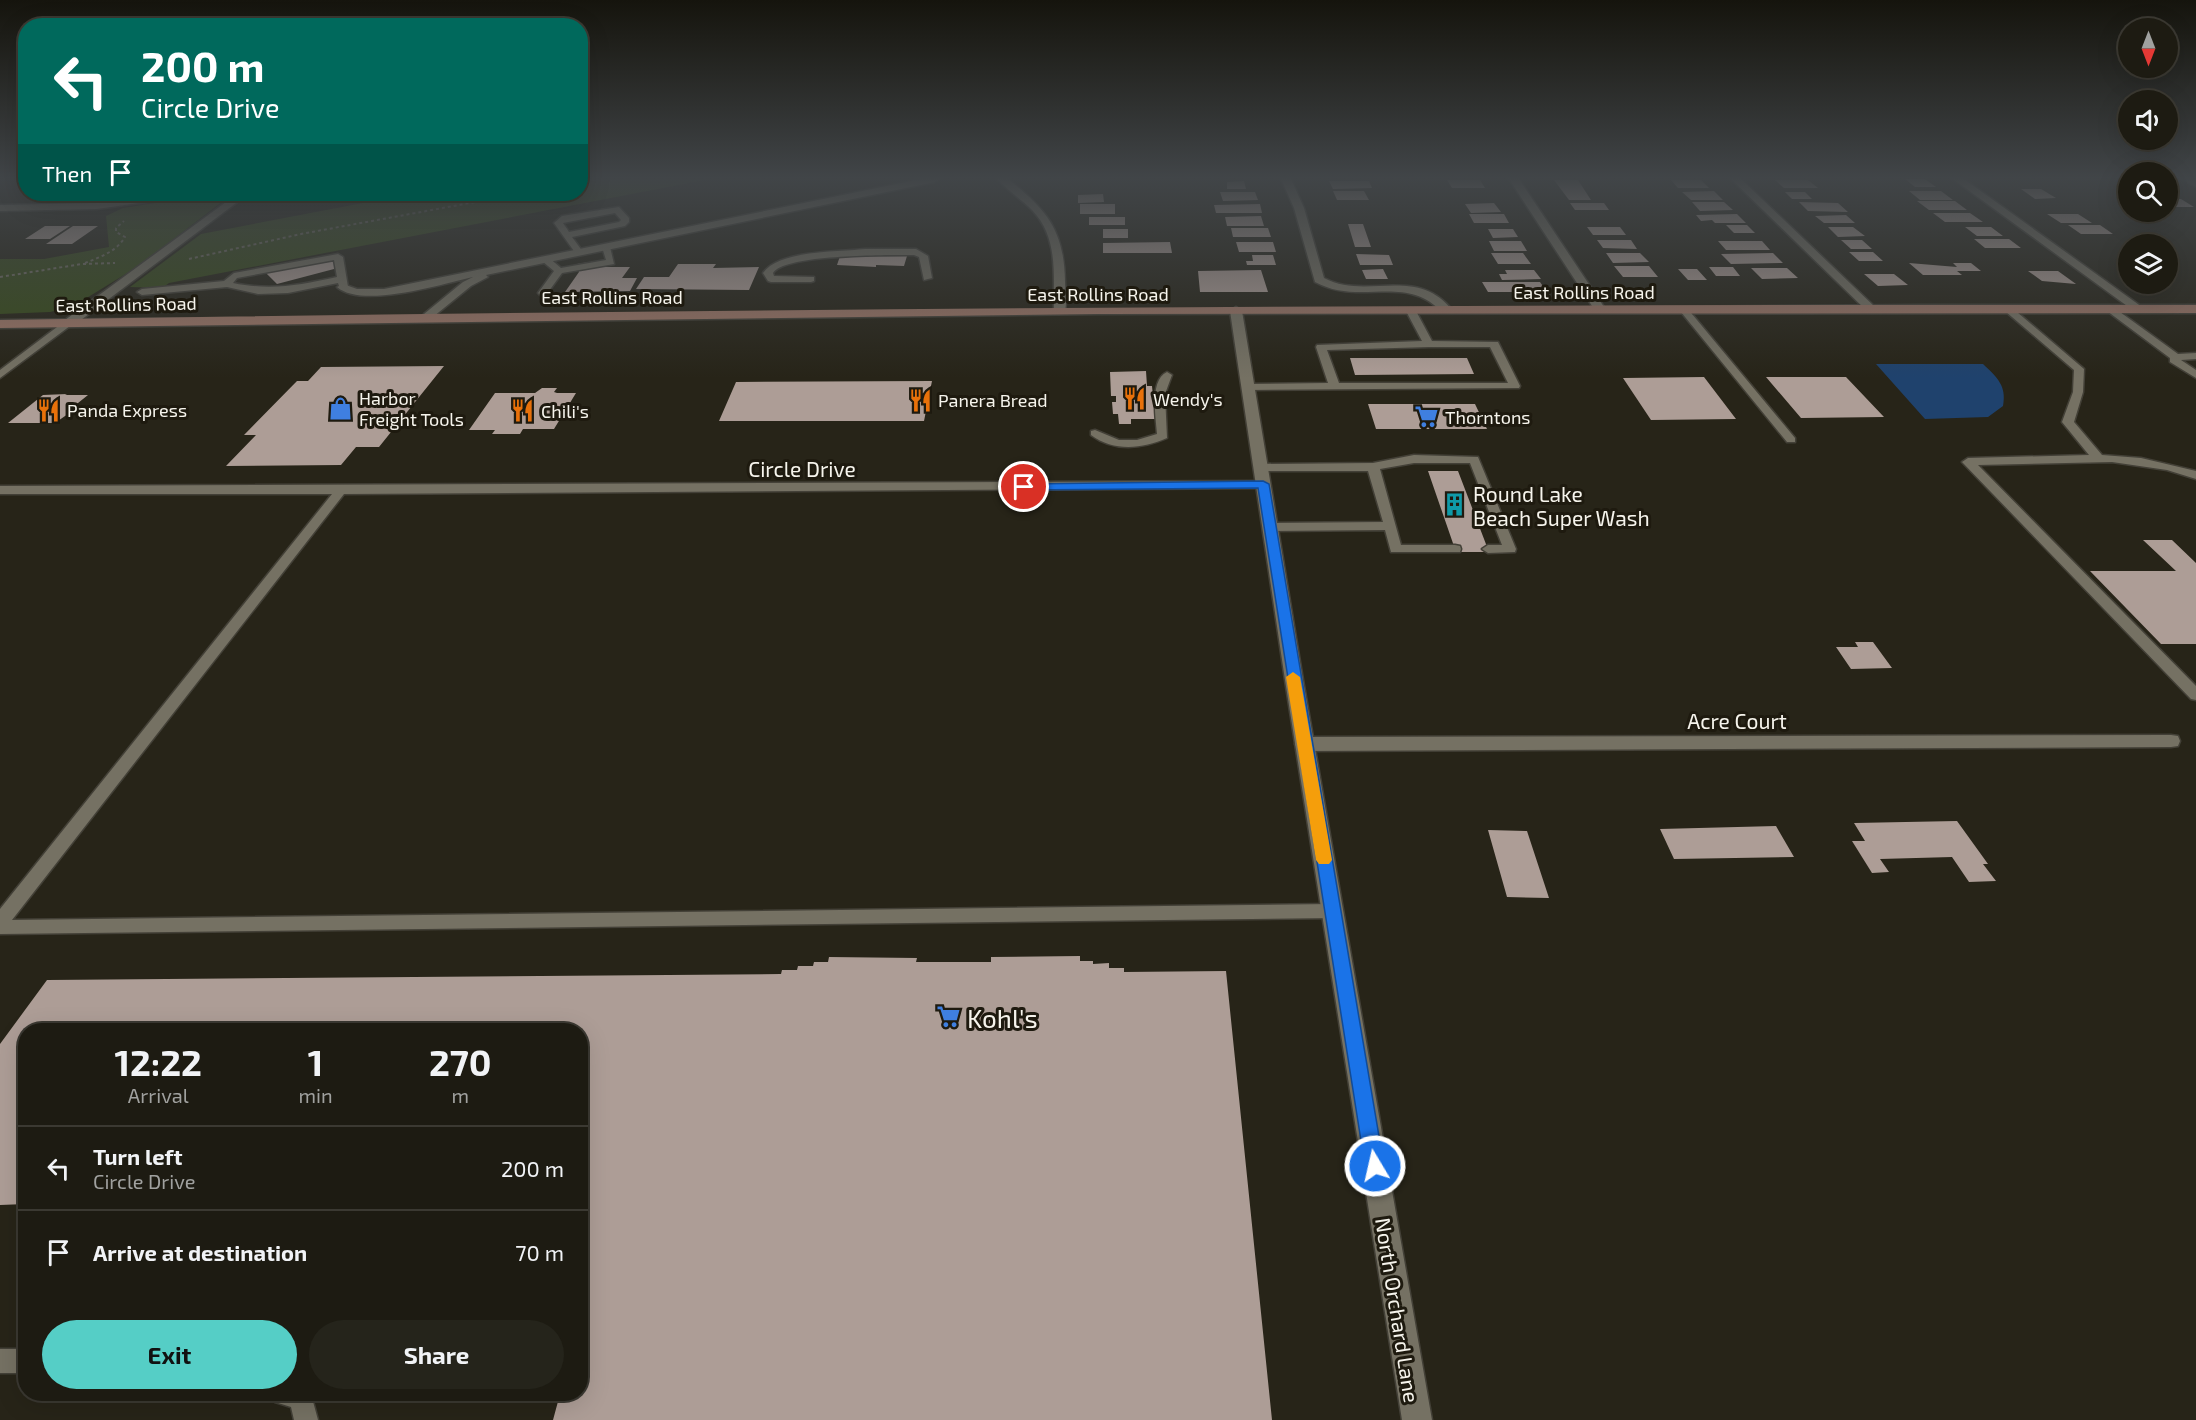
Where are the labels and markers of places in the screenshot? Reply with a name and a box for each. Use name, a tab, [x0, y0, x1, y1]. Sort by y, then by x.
restaurant icon: Wendy's	[1122, 386, 1148, 412]
place label: Harbor Freight Tools	[359, 387, 464, 430]
restaurant icon: Panera Bread	[907, 387, 933, 413]
place label: Wendy's	[1153, 388, 1223, 410]
place label: Panera Bread	[938, 389, 1048, 411]
shop icon: Harbor Freight Tools	[328, 395, 354, 421]
restaurant icon: Panda Express	[36, 397, 62, 423]
restaurant icon: Chili's	[510, 398, 536, 424]
place label: Panda Express	[67, 399, 187, 421]
place label: Chili's	[541, 400, 589, 422]
supermarket icon: Thorntons	[1414, 404, 1440, 430]
place label: Thorntons	[1445, 406, 1531, 428]
pin	[998, 461, 1049, 512]
place label: Round Lake Beach Super Wash	[1473, 481, 1650, 530]
building icon: Round Lake Beach Super Wash	[1442, 492, 1468, 518]
place label: Kohl's	[967, 1002, 1038, 1033]
supermarket icon: Kohl's	[936, 1004, 962, 1030]

